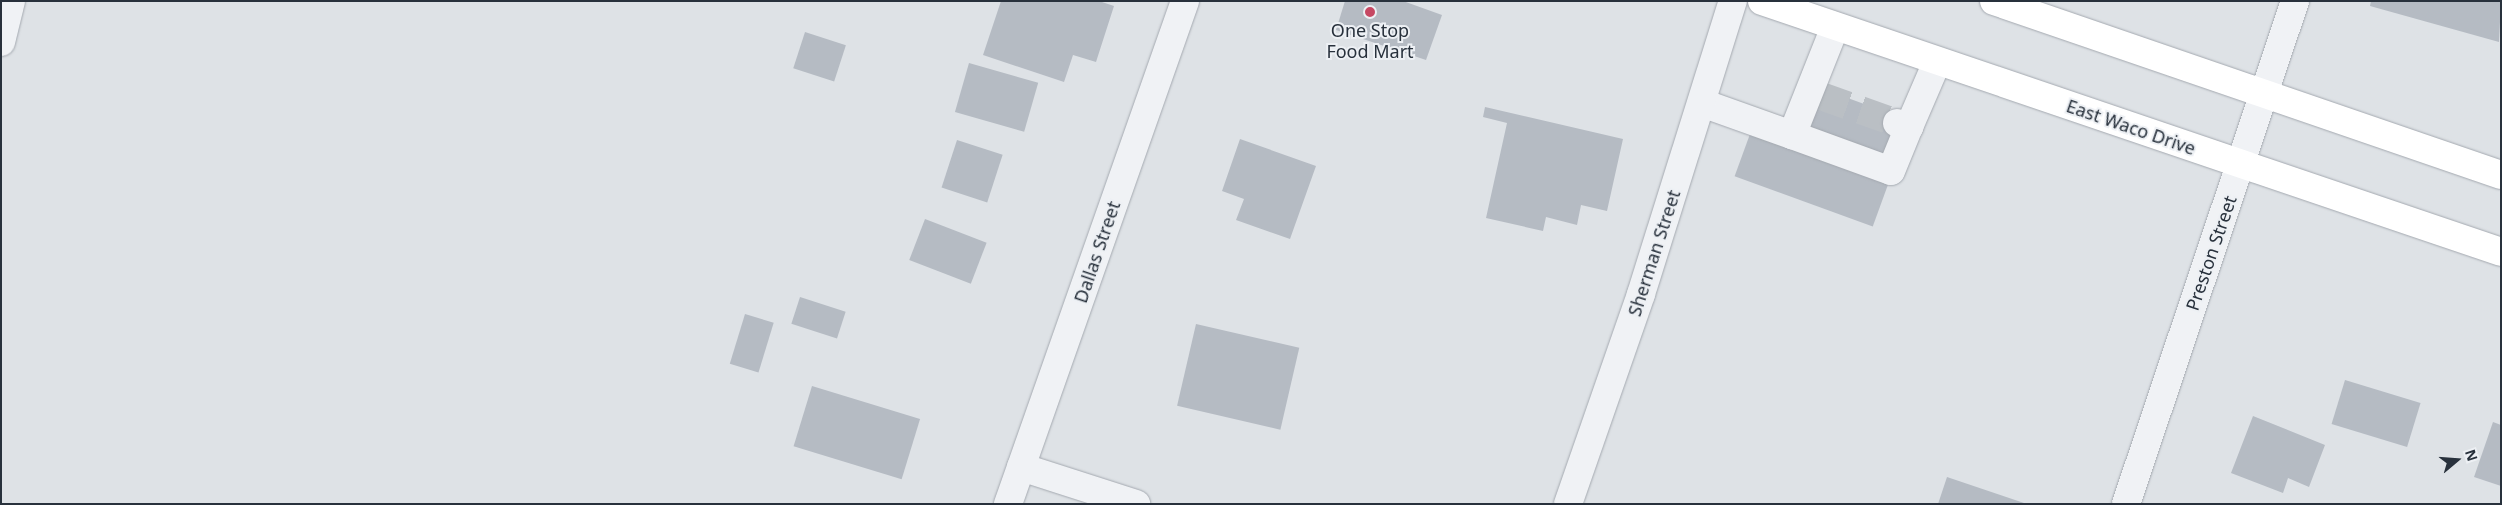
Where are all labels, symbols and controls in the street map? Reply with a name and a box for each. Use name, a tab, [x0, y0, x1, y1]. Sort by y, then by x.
marker: One Stop Food Mart	[1364, 6, 1376, 18]
place label: One Stop Food Mart	[1326, 20, 1414, 62]
street label: East Waco Drive	[2064, 95, 2198, 159]
street label: Sherman Street	[1623, 187, 1685, 319]
street label: Preston Street	[2181, 193, 2241, 313]
street label: Dallas Street	[1070, 198, 1124, 306]
north arrow	[2432, 435, 2482, 485]
text: N	[2461, 447, 2483, 464]

